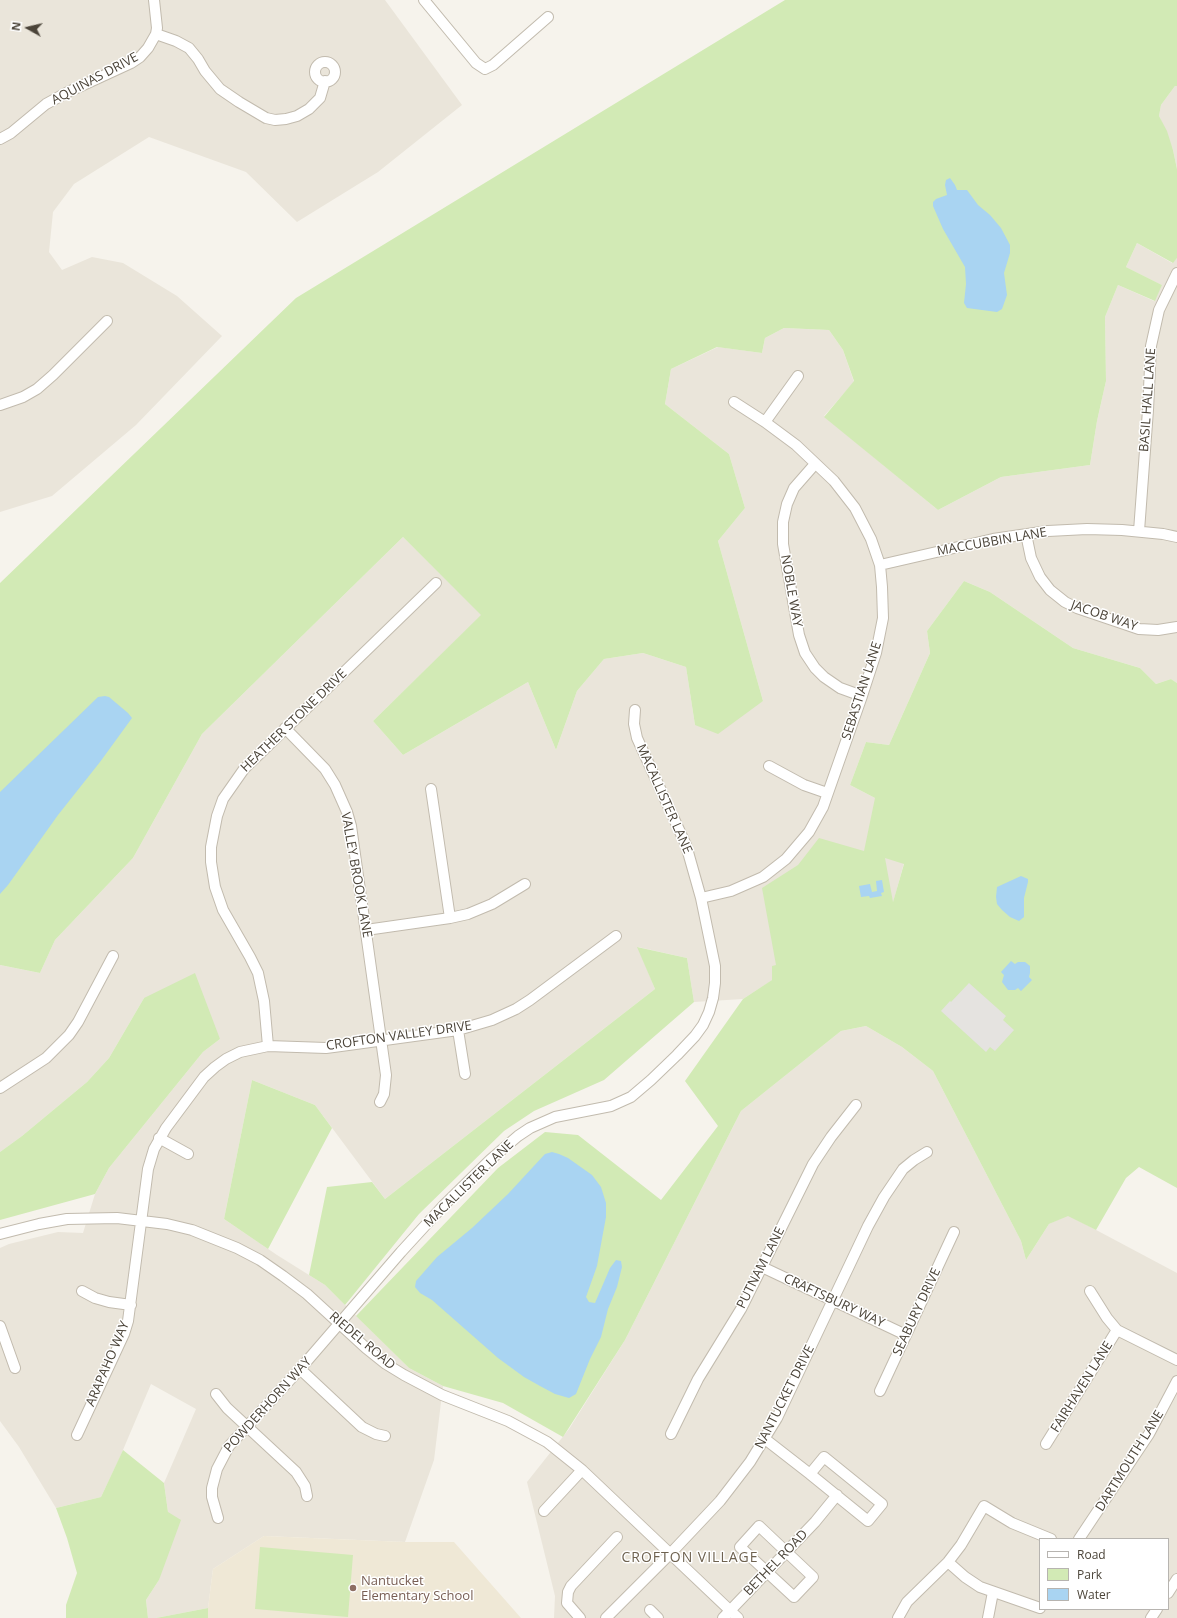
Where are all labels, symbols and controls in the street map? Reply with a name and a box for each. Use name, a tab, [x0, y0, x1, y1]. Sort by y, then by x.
north arrow	[8, 8, 48, 48]
text: N	[8, 21, 24, 32]
street label: AQUINAS DRIVE	[49, 50, 141, 108]
street label: BASIL HALL LANE	[1137, 347, 1159, 453]
street label: MACCUBBIN LANE	[936, 525, 1048, 559]
street label: NOBLE WAY	[777, 554, 805, 628]
street label: JACOB WAY	[1069, 597, 1139, 635]
street label: SEBASTIAN LANE	[839, 640, 885, 742]
street label: HEATHER STONE DRIVE	[238, 666, 350, 776]
street label: MACALLISTER LANE	[633, 742, 695, 856]
street label: VALLEY BROOK LANE	[337, 811, 375, 939]
street label: CROFTON VALLEY DRIVE	[325, 1018, 473, 1054]
street label: MACALLISTER LANE	[421, 1137, 517, 1231]
street label: PUTNAM LANE	[734, 1225, 788, 1311]
street label: SEABURY DRIVE	[890, 1266, 944, 1358]
street label: CRAFTSBURY WAY	[781, 1271, 887, 1331]
street label: RIEDEL ROAD	[326, 1309, 398, 1373]
street label: ARAPAHO WAY	[83, 1319, 133, 1409]
street label: FAIRHAVEN LANE	[1048, 1339, 1116, 1435]
street label: NANTUCKET DRIVE	[752, 1342, 818, 1452]
street label: POWDERHORN WAY	[221, 1354, 315, 1456]
street label: DARTMOUTH LANE	[1093, 1408, 1167, 1514]
street label: BETHEL ROAD	[741, 1527, 811, 1599]
legend	[1039, 1538, 1169, 1610]
text: Road	[1077, 1546, 1106, 1563]
district label: CROFTON VILLAGE	[621, 1550, 759, 1566]
text: Park	[1077, 1566, 1102, 1583]
place label: Nantucket Elementary School	[361, 1573, 473, 1604]
marker: Nantucket Elementary School	[348, 1583, 358, 1593]
text: Water	[1077, 1586, 1111, 1603]

